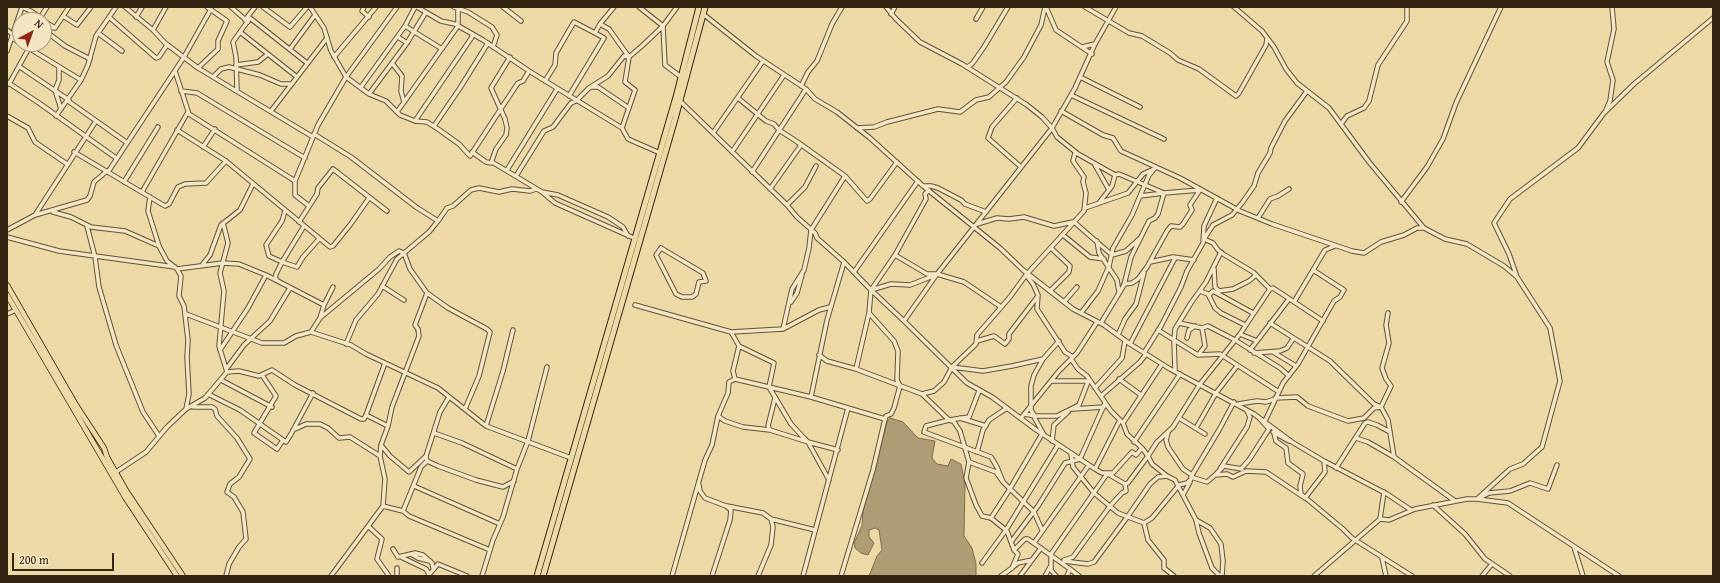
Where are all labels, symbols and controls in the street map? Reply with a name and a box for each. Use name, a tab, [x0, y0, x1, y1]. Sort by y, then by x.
north arrow	[12, 12, 52, 52]
text: N	[31, 15, 47, 32]
scale bar	[14, 545, 116, 571]
text: 200 m	[19, 551, 49, 568]

